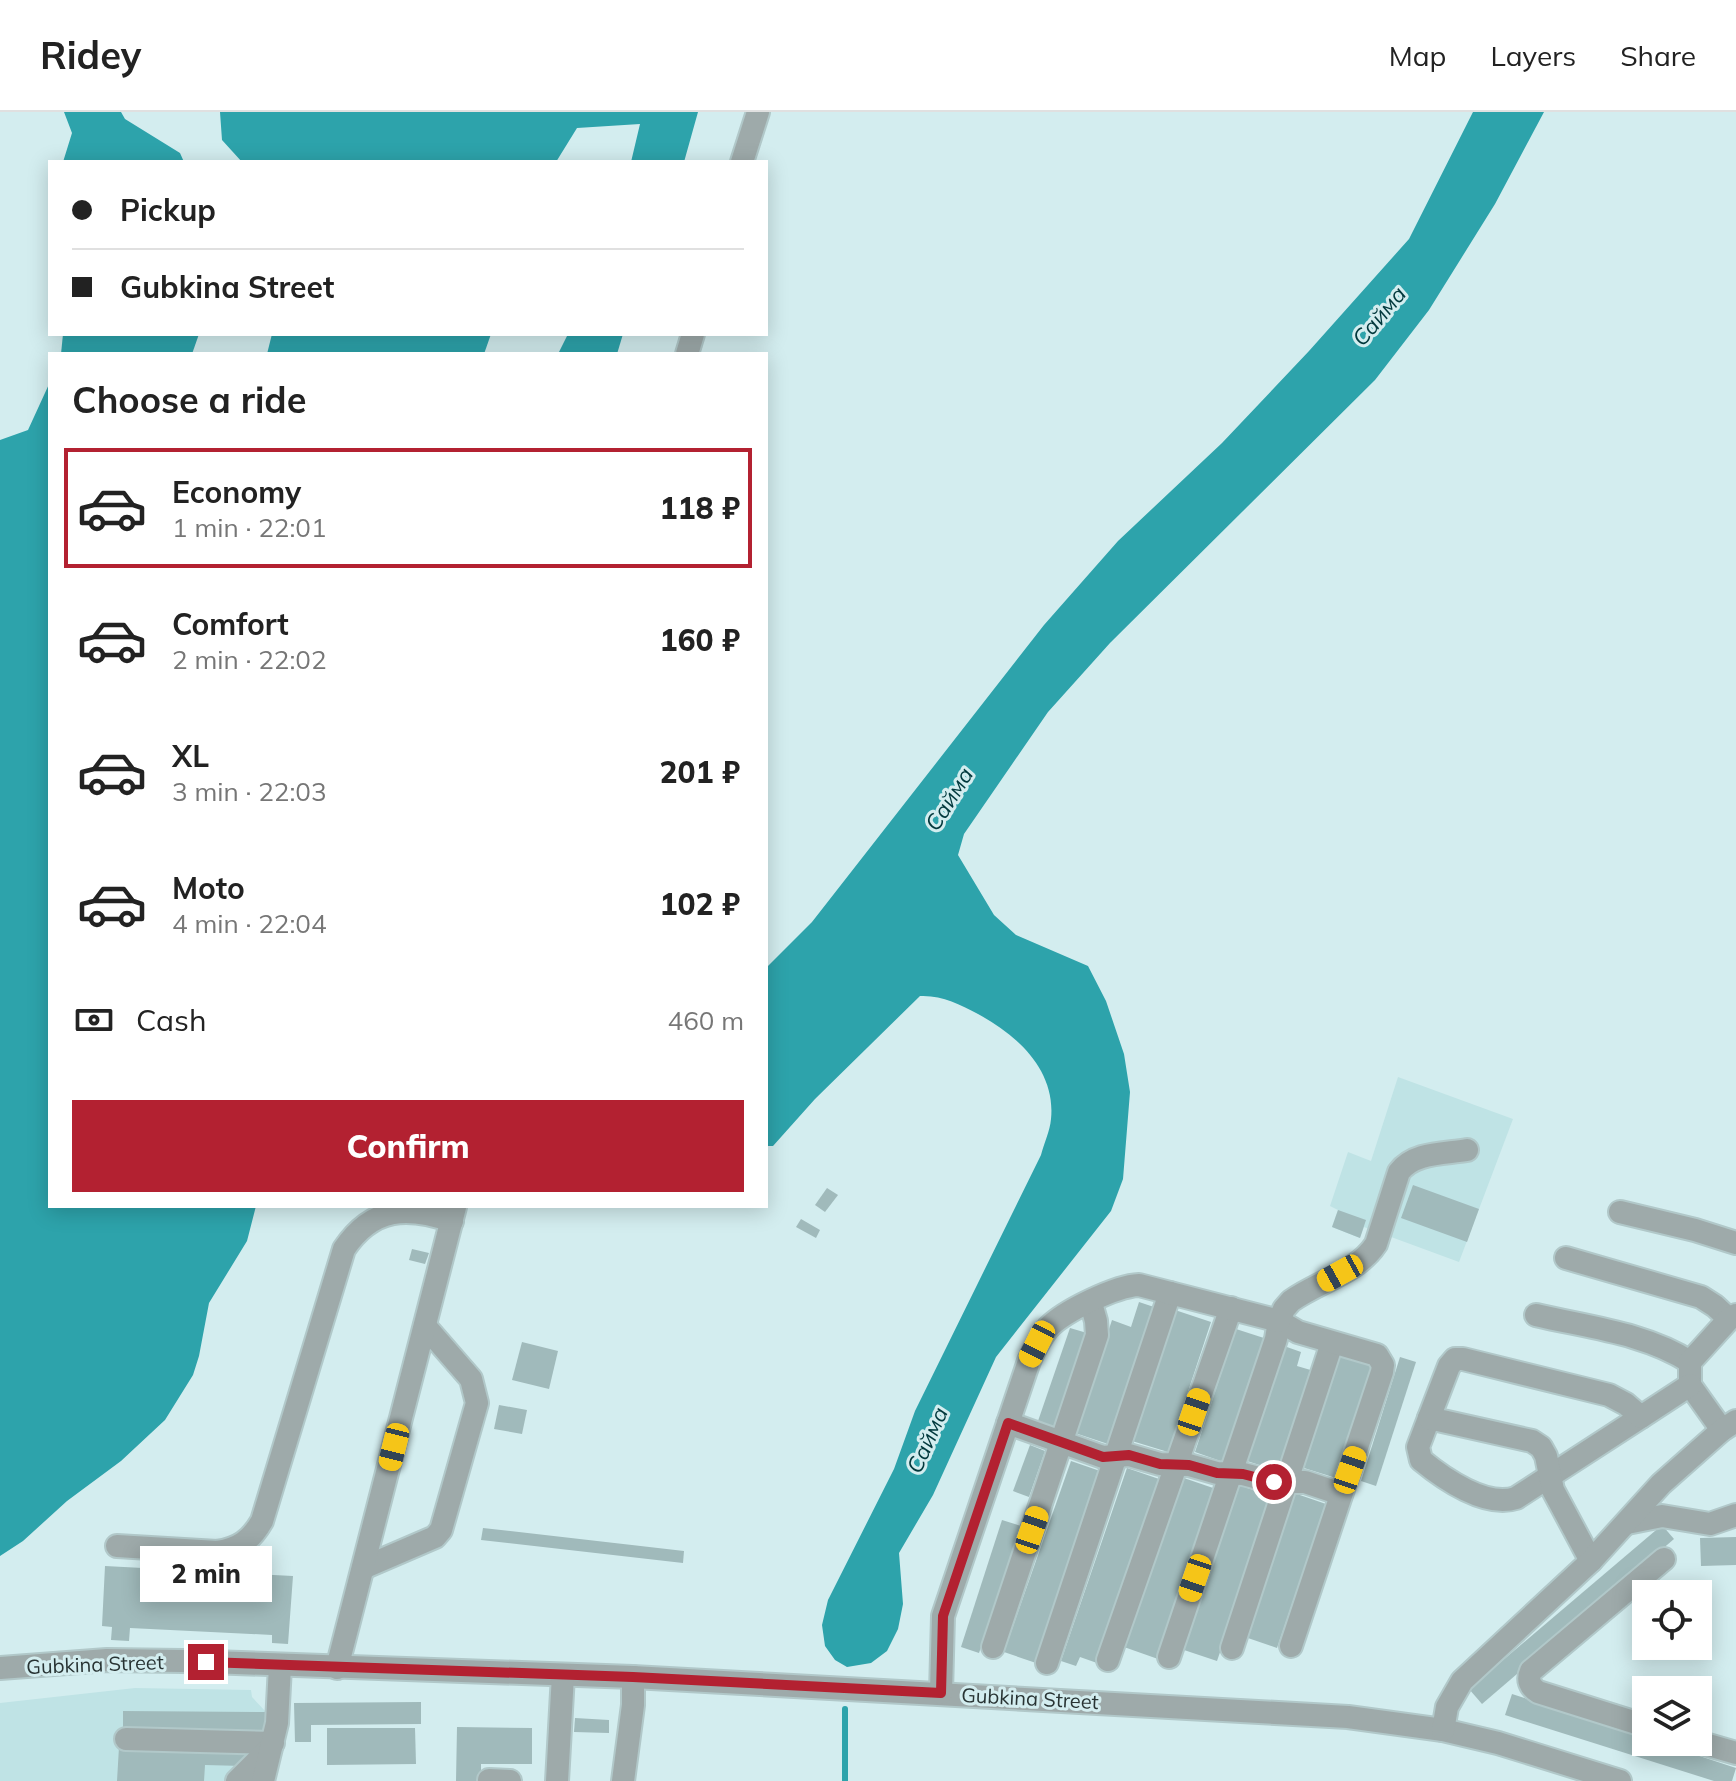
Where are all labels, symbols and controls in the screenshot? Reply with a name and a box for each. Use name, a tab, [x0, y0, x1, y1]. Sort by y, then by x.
text: Ridey	[40, 31, 141, 79]
text: Map	[1389, 38, 1446, 73]
text: Layers	[1490, 38, 1576, 73]
text: Share	[1620, 38, 1696, 73]
text: Pickup	[120, 191, 216, 229]
text: Gubkina Street	[120, 268, 334, 306]
water label: Сайма	[1346, 280, 1412, 352]
text: Choose a ride	[72, 377, 306, 422]
icon: car	[76, 472, 148, 544]
text: Economy	[172, 473, 301, 511]
text: 118 ₽	[660, 489, 740, 527]
text: 1 min · 22:01	[172, 511, 327, 544]
icon: car	[76, 604, 148, 676]
text: Comfort	[172, 605, 289, 643]
text: 160 ₽	[660, 621, 740, 659]
text: 2 min · 22:02	[172, 643, 327, 676]
icon: car	[76, 736, 148, 808]
text: XL	[172, 737, 209, 775]
text: 201 ₽	[660, 753, 740, 791]
water label: Сайма	[919, 762, 979, 836]
text: 3 min · 22:03	[172, 775, 327, 808]
icon: car	[76, 868, 148, 940]
text: Moto	[172, 869, 245, 907]
text: 102 ₽	[660, 885, 740, 923]
text: 4 min · 22:04	[172, 907, 327, 940]
icon: cash	[72, 998, 116, 1042]
text: Cash	[136, 1001, 207, 1039]
text: 460 m	[668, 1004, 744, 1037]
button: Confirm	[72, 1100, 744, 1192]
car	[1313, 1251, 1367, 1295]
car	[1015, 1317, 1059, 1371]
car	[1175, 1385, 1213, 1439]
water label: Сайма	[900, 1403, 954, 1477]
car	[377, 1421, 411, 1473]
car	[1331, 1443, 1369, 1497]
route start	[1256, 1464, 1292, 1500]
car	[1013, 1503, 1051, 1557]
callout: 2 min	[140, 1546, 272, 1602]
car	[1176, 1551, 1214, 1605]
text: 2 min	[171, 1557, 241, 1590]
map controls	[1632, 1580, 1712, 1756]
button: locate	[1632, 1580, 1712, 1660]
route end	[188, 1644, 224, 1680]
street label: Gubkina Street	[26, 1649, 164, 1679]
button: layers	[1632, 1676, 1712, 1756]
street label: Gubkina Street	[961, 1682, 1099, 1714]

